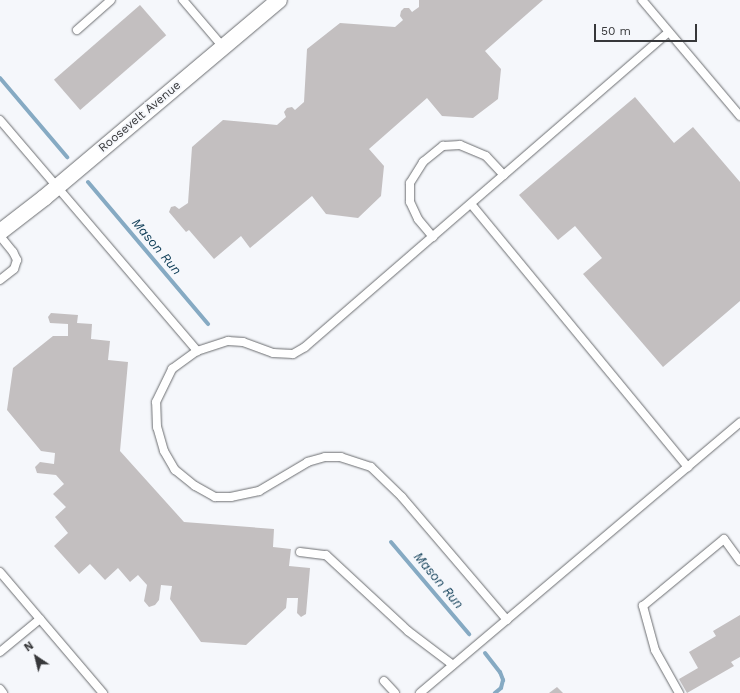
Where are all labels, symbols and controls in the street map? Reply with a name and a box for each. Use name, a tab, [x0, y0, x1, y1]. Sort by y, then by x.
scale bar	[596, 16, 699, 42]
text: 50 m	[601, 24, 631, 38]
street label: Roosevelt Avenue	[96, 78, 184, 156]
water label: Mason Run	[128, 216, 184, 278]
water label: Mason Run	[410, 550, 466, 612]
north arrow	[16, 637, 56, 677]
text: N	[22, 639, 36, 654]

